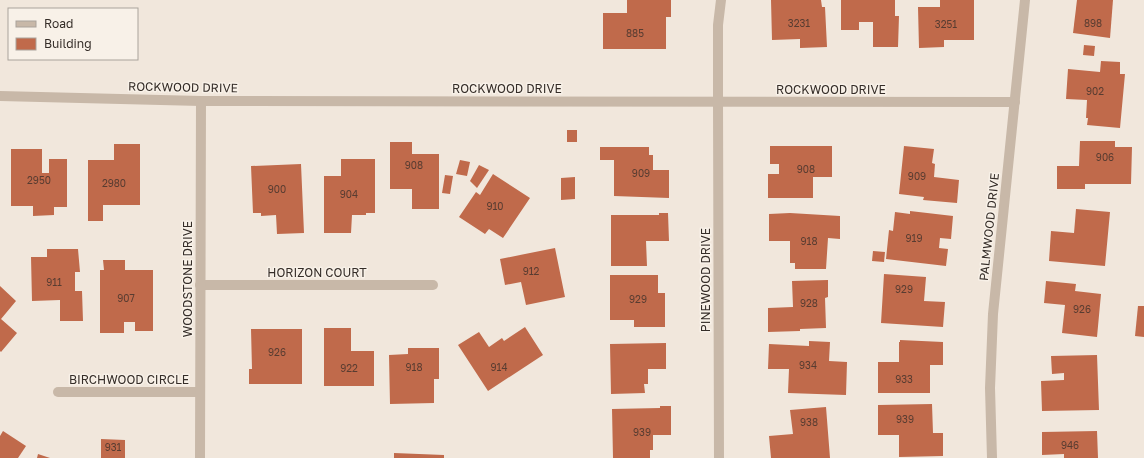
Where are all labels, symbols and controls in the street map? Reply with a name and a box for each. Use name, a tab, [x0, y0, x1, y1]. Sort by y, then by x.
legend	[8, 8, 138, 60]
text: Road	[44, 16, 73, 31]
house number: 3231	[788, 17, 810, 29]
house number: 898	[1084, 17, 1102, 29]
house number: 3251	[935, 18, 957, 30]
house number: 885	[626, 27, 644, 39]
text: Building	[44, 36, 92, 51]
street label: ROCKWOOD DRIVE	[128, 79, 238, 95]
street label: ROCKWOOD DRIVE	[452, 81, 562, 96]
street label: ROCKWOOD DRIVE	[776, 82, 886, 97]
house number: 902	[1086, 85, 1104, 97]
house number: 906	[1096, 151, 1114, 163]
house number: 908	[405, 159, 423, 171]
house number: 908	[797, 163, 815, 175]
house number: 909	[632, 167, 650, 179]
house number: 909	[908, 170, 926, 182]
street label: PALMWOOD DRIVE	[976, 172, 1002, 282]
house number: 2950	[27, 174, 51, 186]
house number: 2980	[102, 177, 126, 189]
house number: 900	[268, 183, 286, 195]
house number: 904	[340, 188, 358, 200]
house number: 910	[486, 200, 504, 212]
street label: WOODSTONE DRIVE	[180, 221, 195, 337]
street label: PINEWOOD DRIVE	[698, 228, 713, 332]
house number: 919	[906, 232, 922, 244]
house number: 918	[801, 235, 818, 247]
street label: HORIZON COURT	[267, 265, 367, 280]
house number: 912	[523, 265, 540, 277]
house number: 911	[46, 276, 62, 288]
house number: 929	[895, 283, 913, 295]
house number: 907	[117, 292, 135, 304]
house number: 929	[629, 293, 647, 305]
house number: 928	[800, 297, 818, 309]
house number: 926	[1073, 303, 1091, 315]
house number: 926	[268, 346, 286, 358]
house number: 934	[799, 359, 817, 371]
house number: 918	[406, 361, 423, 373]
house number: 914	[491, 361, 508, 373]
house number: 922	[340, 362, 358, 374]
street label: BIRCHWOOD CIRCLE	[69, 372, 189, 387]
house number: 933	[895, 373, 913, 385]
house number: 939	[896, 413, 914, 425]
house number: 938	[800, 416, 818, 428]
house number: 939	[633, 426, 651, 438]
house number: 946	[1061, 439, 1079, 451]
house number: 931	[105, 441, 122, 453]

